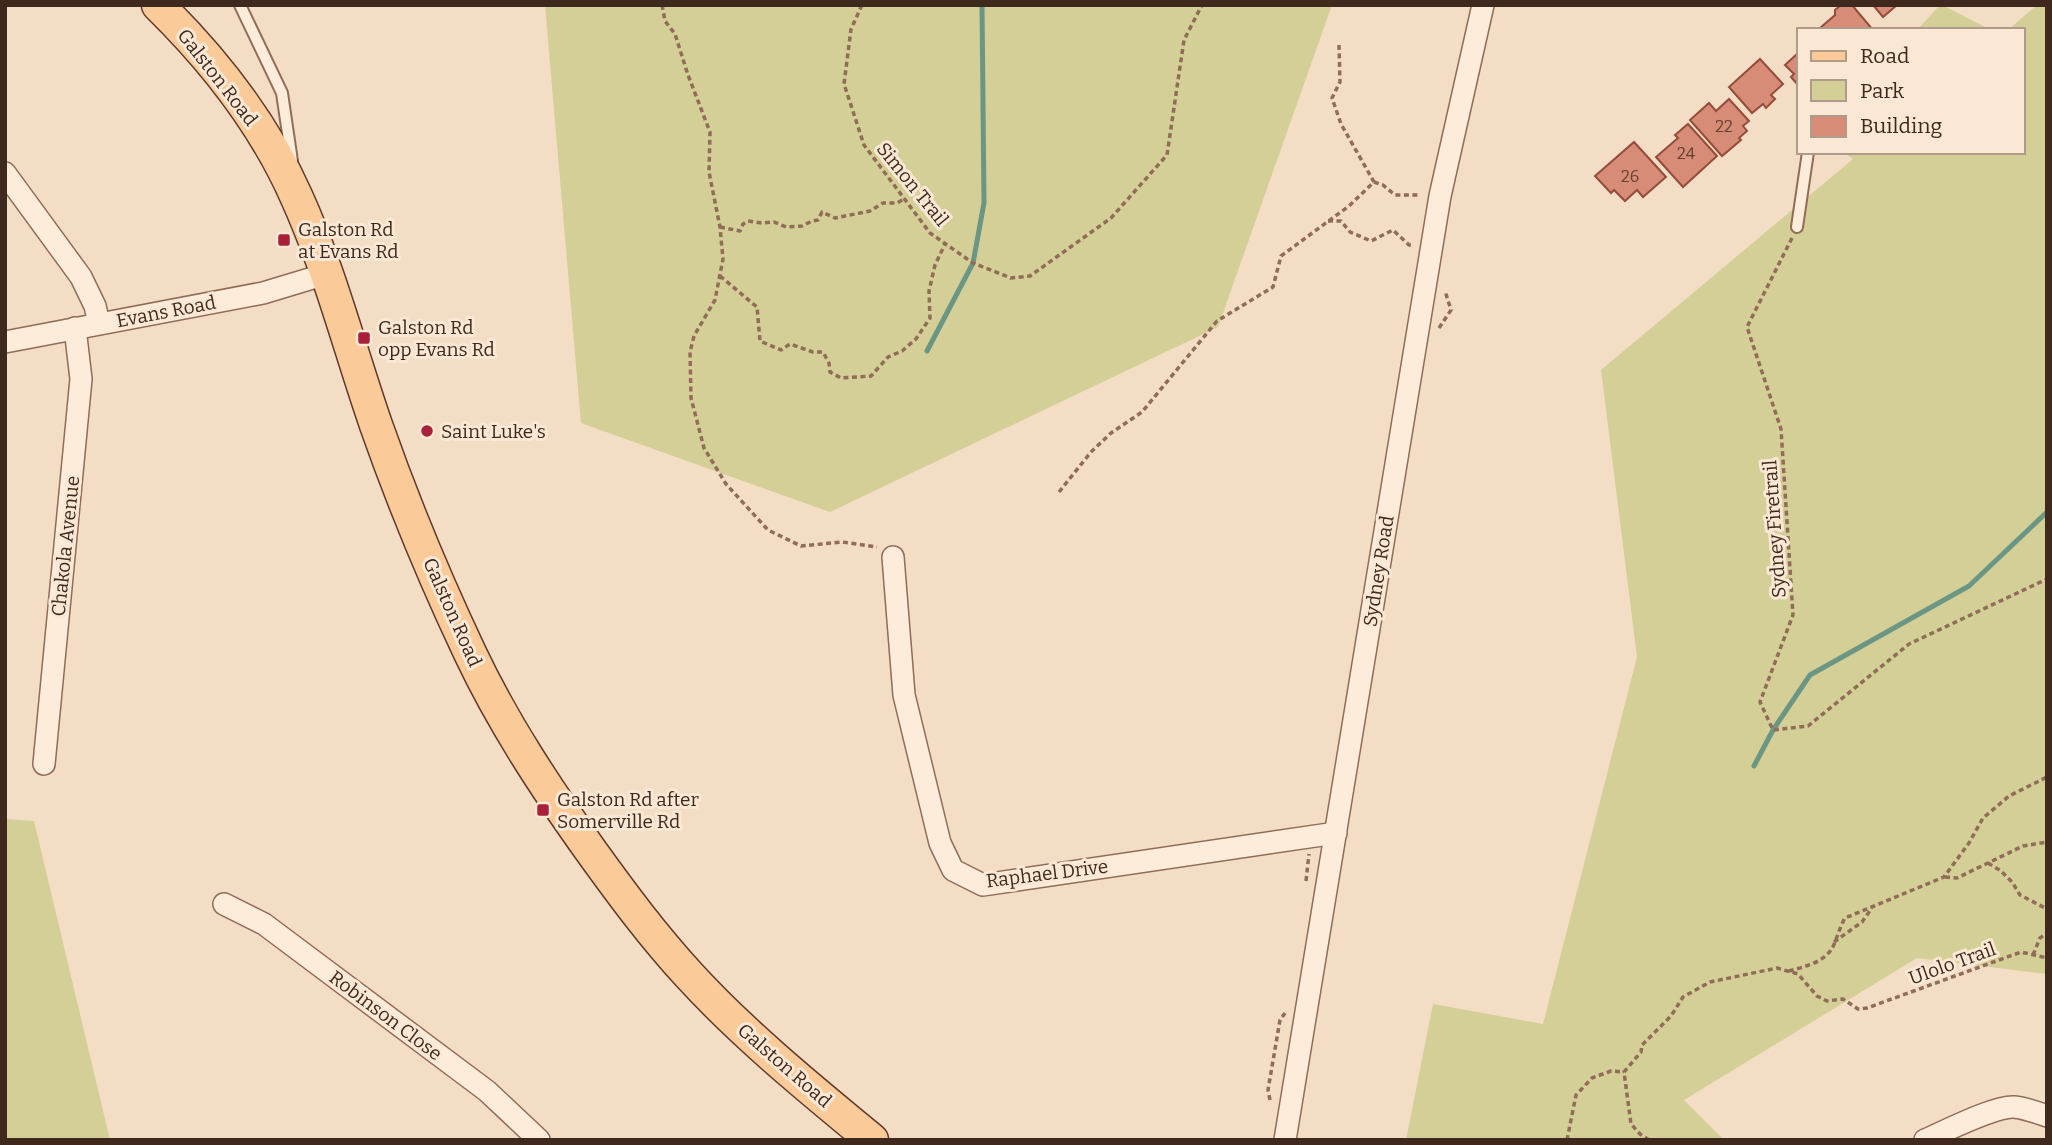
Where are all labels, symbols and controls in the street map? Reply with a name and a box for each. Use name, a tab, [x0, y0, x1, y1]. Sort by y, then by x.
street label: Galston Road	[173, 24, 263, 130]
legend	[1797, 28, 2024, 154]
text: Road	[1860, 43, 1909, 69]
text: Park	[1860, 78, 1904, 104]
text: Building	[1860, 113, 1943, 139]
house number: 22	[1715, 117, 1733, 136]
street label: Simon Trail	[872, 138, 953, 231]
house number: 24	[1677, 144, 1696, 163]
house number: 26	[1621, 167, 1639, 186]
place label: Galston Rd at Evans Rd	[298, 218, 399, 263]
marker: Galston Rd at Evans Rd	[276, 232, 292, 248]
street label: Evans Road	[114, 291, 218, 332]
place label: Galston Rd opp Evans Rd	[378, 316, 495, 361]
marker: Galston Rd opp Evans Rd	[356, 330, 372, 346]
place label: Saint Luke's	[441, 420, 546, 443]
marker: Saint Luke's	[419, 423, 435, 439]
street label: Sydney Firetrail	[1758, 459, 1791, 599]
street label: Chakola Avenue	[47, 475, 84, 617]
street label: Sydney Road	[1358, 514, 1399, 628]
street label: Galston Road	[418, 554, 487, 670]
place label: Galston Rd after Somerville Rd	[557, 788, 699, 833]
marker: Galston Rd after Somerville Rd	[535, 802, 551, 818]
street label: Raphael Drive	[985, 855, 1109, 892]
street label: Ulolo Trail	[1906, 937, 1999, 990]
street label: Robinson Close	[325, 966, 447, 1065]
street label: Galston Road	[733, 1018, 836, 1112]

